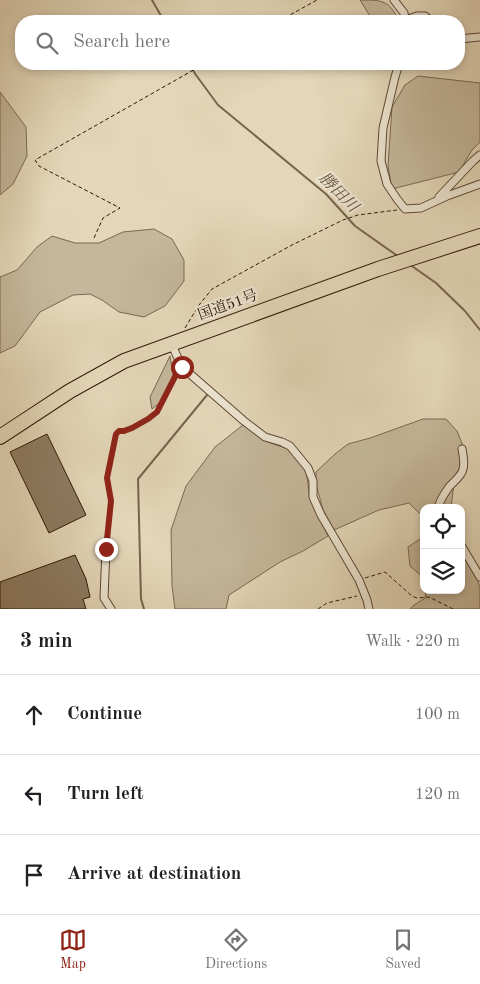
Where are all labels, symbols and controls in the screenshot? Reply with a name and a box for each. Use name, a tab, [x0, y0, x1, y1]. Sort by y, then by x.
search box	[15, 15, 465, 70]
icon: search	[33, 29, 61, 57]
text: Search here	[73, 33, 170, 52]
water label: 勝田川	[315, 169, 363, 217]
street label: 国道51号	[195, 286, 260, 324]
route start	[171, 356, 194, 379]
map controls	[420, 504, 465, 594]
button: locate	[420, 504, 465, 549]
route end	[95, 538, 118, 561]
button: layers	[420, 549, 465, 594]
text: 3 min	[20, 631, 73, 652]
text: Walk · 220 m	[365, 634, 460, 650]
icon: ahead	[20, 701, 48, 729]
text: Continue	[67, 705, 142, 724]
text: 100 m	[415, 707, 460, 723]
icon: left	[20, 781, 48, 809]
text: Turn left	[67, 785, 144, 804]
text: 120 m	[415, 787, 460, 803]
icon: arrive	[20, 861, 48, 889]
text: Arrive at destination	[67, 865, 241, 884]
tab: Map	[59, 926, 87, 973]
tab: Directions	[205, 926, 267, 973]
tab: Saved	[385, 926, 421, 973]

